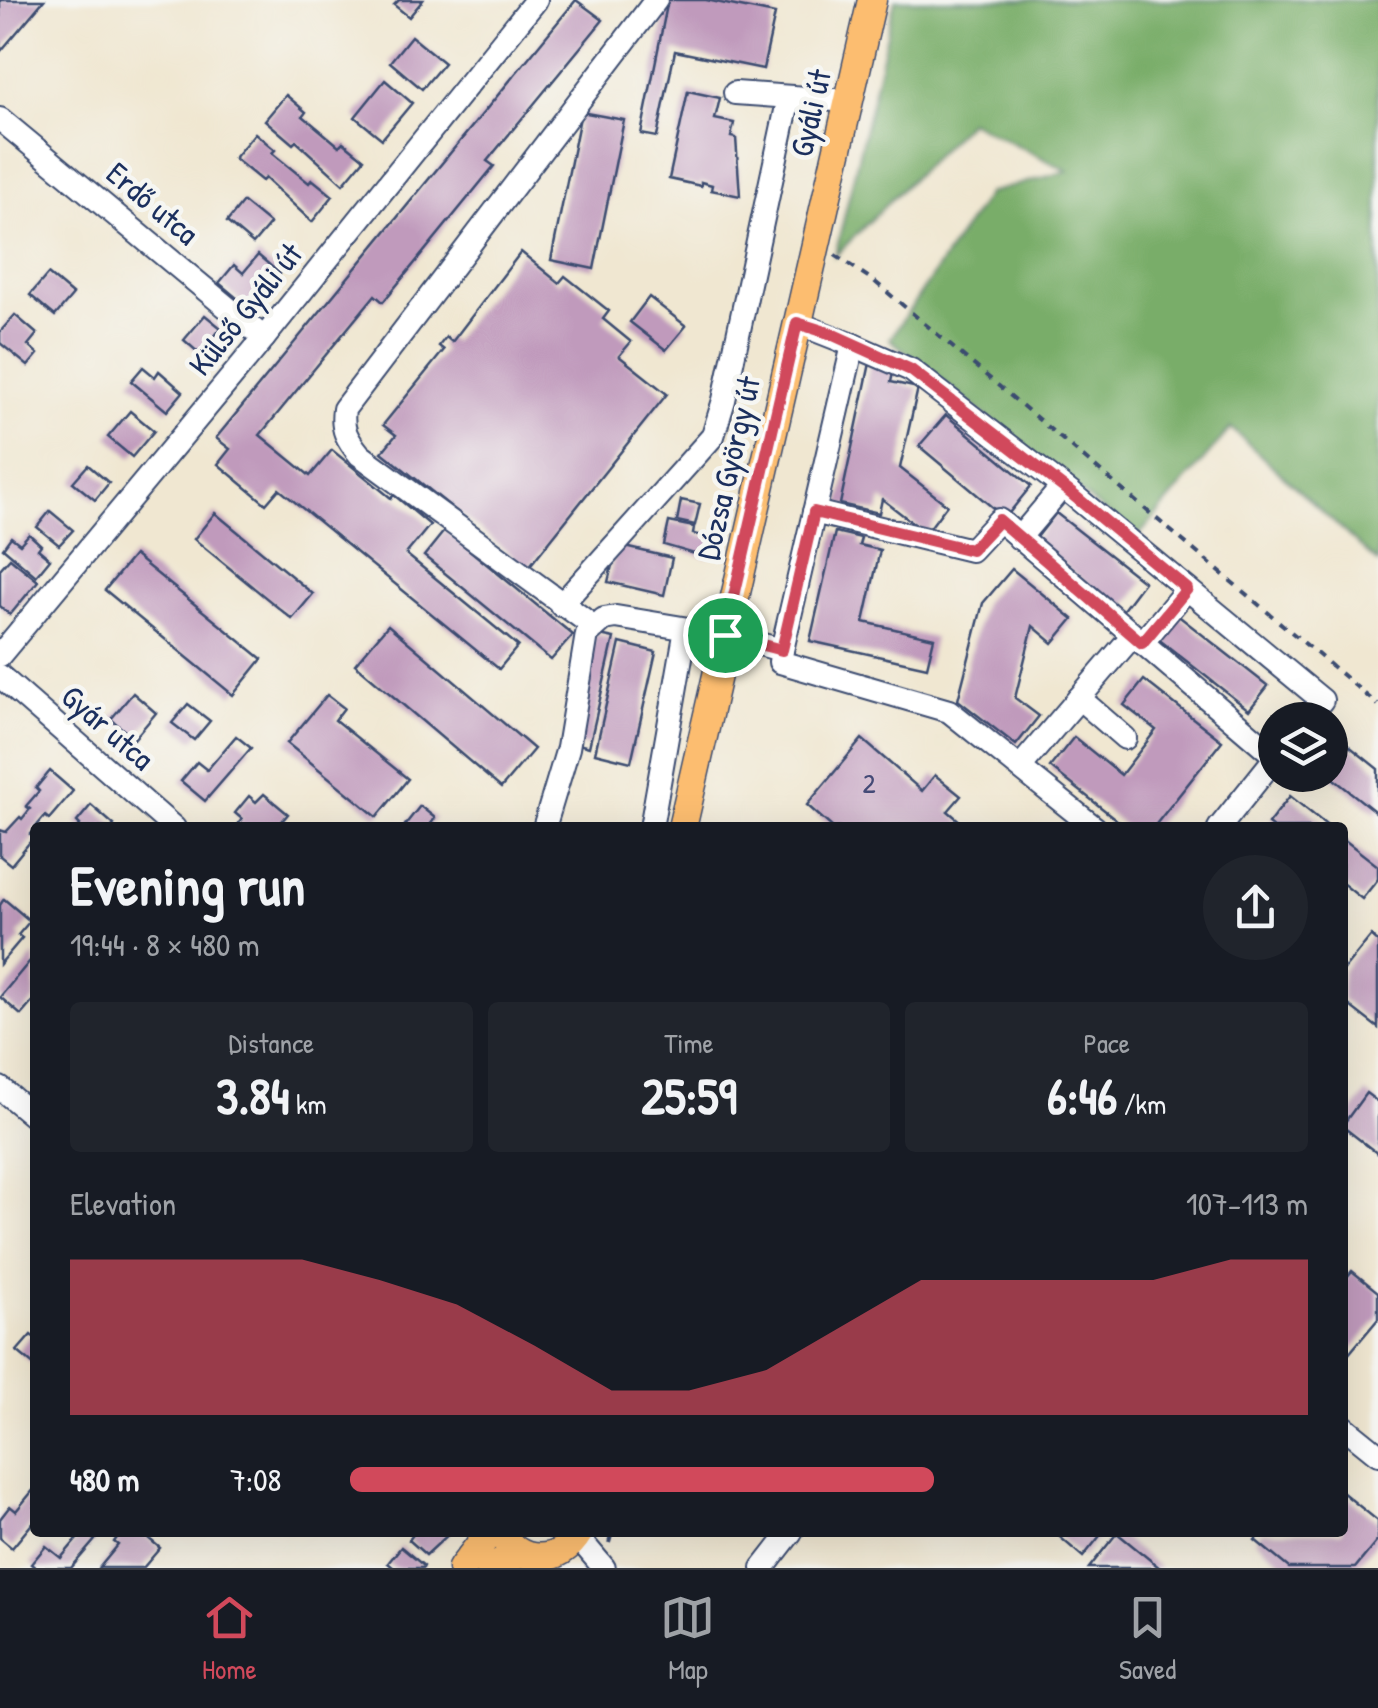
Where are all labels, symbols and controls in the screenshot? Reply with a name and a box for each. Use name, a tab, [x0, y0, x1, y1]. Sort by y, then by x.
street label: Gyáli út	[779, 64, 841, 161]
street label: Erdő utca	[98, 152, 208, 254]
street label: Külső Gyáli út	[178, 233, 312, 384]
street label: Dózsa György út	[686, 371, 770, 564]
pin	[683, 593, 768, 678]
icon: arrive	[698, 608, 753, 663]
street label: Gyár utca	[52, 675, 164, 779]
map controls	[1258, 702, 1348, 792]
button: layers	[1258, 702, 1348, 792]
house number: 2	[862, 764, 876, 802]
text: Evening run	[70, 848, 305, 922]
button: share	[1203, 855, 1308, 960]
text: 19:44 · 8 × 480 m	[70, 923, 259, 966]
text: Distance	[229, 1024, 314, 1062]
text: Time	[664, 1024, 714, 1062]
text: Pace	[1083, 1024, 1130, 1062]
text: 3.84	[216, 1062, 290, 1130]
text: 25:59	[641, 1062, 737, 1130]
text: 6:46	[1047, 1062, 1117, 1130]
text: km	[290, 1085, 327, 1123]
text: /km	[1117, 1085, 1166, 1123]
text: Elevation	[70, 1182, 176, 1225]
text: 107–113 m	[1186, 1182, 1308, 1225]
text: 480 m	[70, 1458, 139, 1501]
text: 7:08	[230, 1458, 281, 1501]
tab: Home	[202, 1590, 257, 1688]
tab: Map	[660, 1590, 715, 1688]
tab: Saved	[1119, 1590, 1176, 1688]

